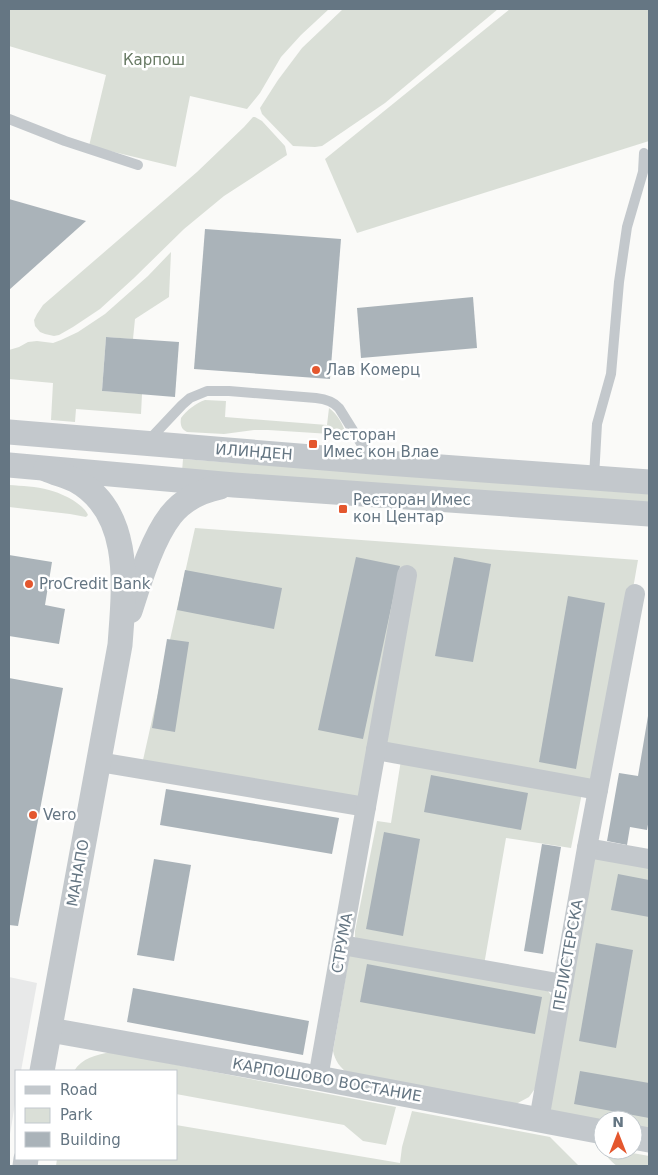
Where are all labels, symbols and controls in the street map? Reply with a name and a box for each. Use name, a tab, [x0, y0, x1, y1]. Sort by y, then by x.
park label: Карпош	[123, 51, 185, 69]
place label: Лав Комерц	[326, 361, 420, 379]
marker: Лав Комерц	[310, 364, 322, 376]
place label: Ресторан Имес кон Влае	[323, 426, 439, 461]
marker: Ресторан Имес кон Влае	[307, 438, 319, 450]
street label: ИЛИНДЕН	[215, 440, 293, 464]
place label: Ресторан Имес кон Центар	[353, 491, 471, 526]
marker: Ресторан Имес кон Центар	[337, 503, 349, 515]
place label: ProCredit Bank	[39, 575, 151, 593]
marker: ProCredit Bank	[23, 578, 35, 590]
place label: Vero	[43, 806, 76, 824]
marker: Vero	[27, 809, 39, 821]
street label: МАНАПО	[63, 838, 93, 908]
street label: ПЕЛИСТЕРСКА	[549, 897, 587, 1012]
street label: СТРУМА	[328, 911, 356, 975]
street label: КАРПОШОВО ВОСТАНИЕ	[231, 1054, 423, 1106]
legend	[15, 1070, 178, 1160]
text: Road	[60, 1081, 98, 1099]
text: Park	[60, 1106, 93, 1124]
north arrow	[593, 1110, 643, 1160]
text: N	[612, 1114, 624, 1130]
text: Building	[60, 1131, 121, 1149]

